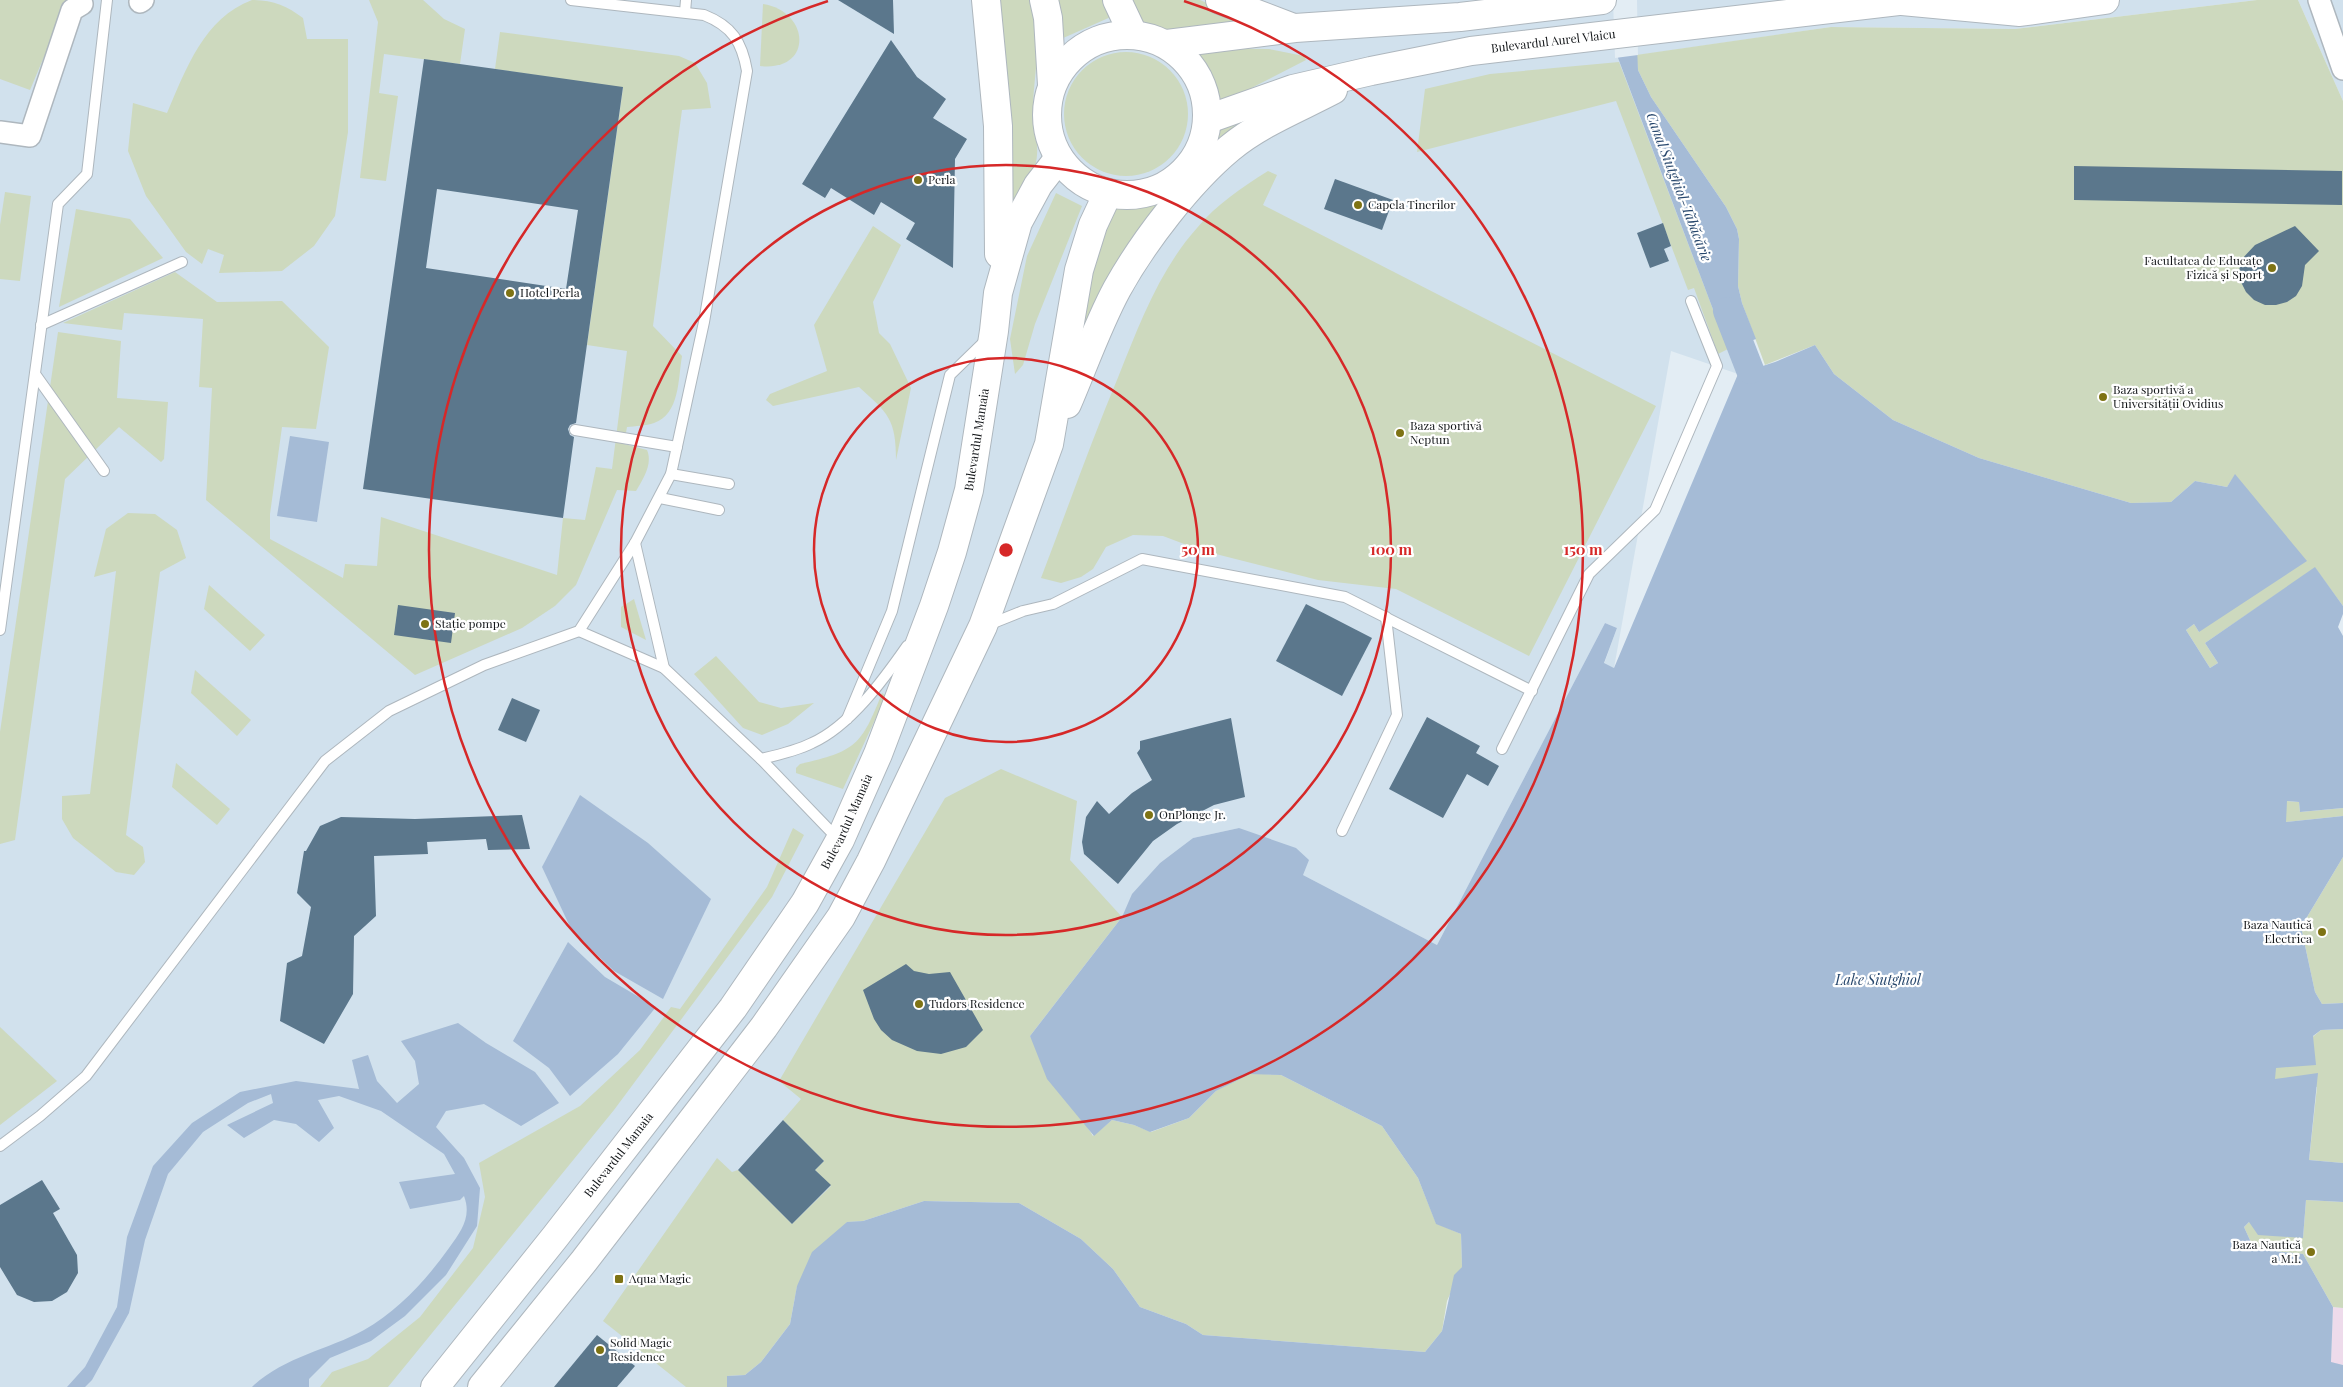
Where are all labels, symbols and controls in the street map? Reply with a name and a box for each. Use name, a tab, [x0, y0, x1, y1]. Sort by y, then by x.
street label: Bulevardul Aurel Vlaicu	[1490, 25, 1616, 56]
water label: Canal Siutghiol-Tăbăcărie	[1642, 110, 1717, 264]
place label: Perla	[928, 171, 955, 187]
marker: Perla	[912, 174, 924, 186]
place label: Capela Tinerilor	[1368, 196, 1456, 212]
marker: Capela Tinerilor	[1352, 199, 1364, 211]
place label: Facultatea de Educațe Fizică și Sport	[2144, 252, 2263, 282]
marker: Facultatea de Educațe Fizică și Sport	[2266, 262, 2278, 274]
place label: Hotel Perla	[520, 284, 580, 300]
marker: Hotel Perla	[504, 287, 516, 299]
place label: Baza sportivă a Universității Ovidius	[2113, 381, 2223, 411]
street label: Bulevardul Mamaia	[960, 387, 992, 492]
marker: Baza sportivă a Universității Ovidius	[2097, 391, 2109, 403]
place label: Baza sportivă Neptun	[1410, 417, 1482, 447]
marker: Baza sportivă Neptun	[1394, 427, 1406, 439]
text: 50 m	[1181, 539, 1215, 559]
text: 100 m	[1370, 539, 1413, 559]
text: 150 m	[1563, 539, 1603, 559]
centre of rings	[997, 541, 1015, 559]
place label: Stație pompe	[435, 615, 506, 631]
marker: Stație pompe	[419, 618, 431, 630]
street label: Bulevardul Mamaia	[816, 771, 875, 872]
place label: OnPlonge Jr.	[1159, 806, 1226, 822]
marker: OnPlonge Jr.	[1143, 809, 1155, 821]
place label: Baza Nautică Electrica	[2243, 916, 2312, 946]
marker: Baza Nautică Electrica	[2316, 926, 2328, 938]
water label: Lake Siutghiol	[1834, 970, 1922, 989]
place label: Tudors Residence	[929, 995, 1025, 1011]
marker: Tudors Residence	[913, 998, 925, 1010]
street label: Bulevardul Mamaia	[580, 1109, 656, 1200]
place label: Baza Nautică a M.I.	[2232, 1236, 2301, 1266]
marker: Baza Nautică a M.I.	[2305, 1246, 2317, 1258]
place label: Aqua Magic	[628, 1270, 691, 1286]
marker: Aqua Magic	[613, 1273, 625, 1285]
place label: Solid Magic Residence	[610, 1334, 672, 1364]
marker: Solid Magic Residence	[594, 1344, 606, 1356]

